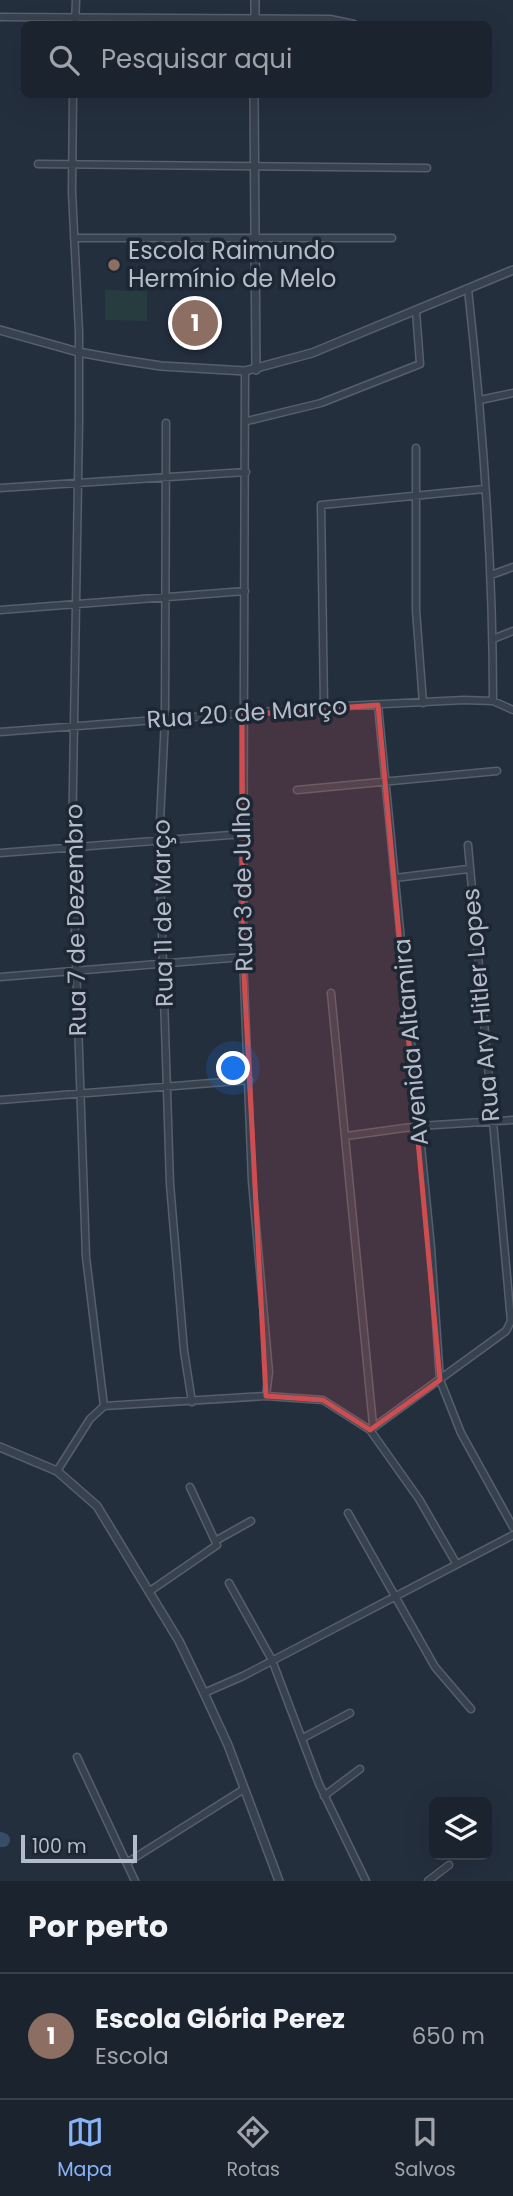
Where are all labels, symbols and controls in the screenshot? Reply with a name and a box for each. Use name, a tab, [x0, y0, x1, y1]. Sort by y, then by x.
search box	[21, 21, 492, 98]
icon: search	[45, 41, 83, 79]
text: Pesquisar aqui	[101, 41, 292, 77]
place label: Escola Raimundo Hermínio de Melo	[128, 234, 336, 295]
marker: Escola Raimundo Hermínio de Melo	[106, 257, 122, 273]
pin: 1	[172, 297, 218, 349]
street label: Rua 20 de Março	[145, 689, 348, 736]
street label: Rua 3 de Julho	[224, 796, 261, 972]
street label: Rua 7 de Dezembro	[57, 803, 94, 1037]
street label: Rua 11 de Março	[144, 819, 181, 1007]
street label: Rua Ary Hitler Lopes	[454, 887, 507, 1123]
street label: Avenida Altamira	[385, 937, 436, 1147]
your location	[216, 1051, 250, 1085]
map controls	[429, 1797, 492, 1860]
button: layers	[429, 1797, 492, 1860]
scale bar	[21, 1832, 136, 1864]
text: 100 m	[32, 1833, 87, 1860]
text: Por perto	[28, 1905, 168, 1948]
text: Escola Glória Perez	[95, 2001, 345, 2037]
text: 1	[47, 2020, 55, 2052]
text: 650 m	[412, 2020, 485, 2052]
text: Escola	[95, 2040, 169, 2072]
tab: Mapa	[57, 2113, 112, 2184]
tab: Rotas	[227, 2113, 280, 2184]
tab: Salvos	[394, 2113, 456, 2184]

